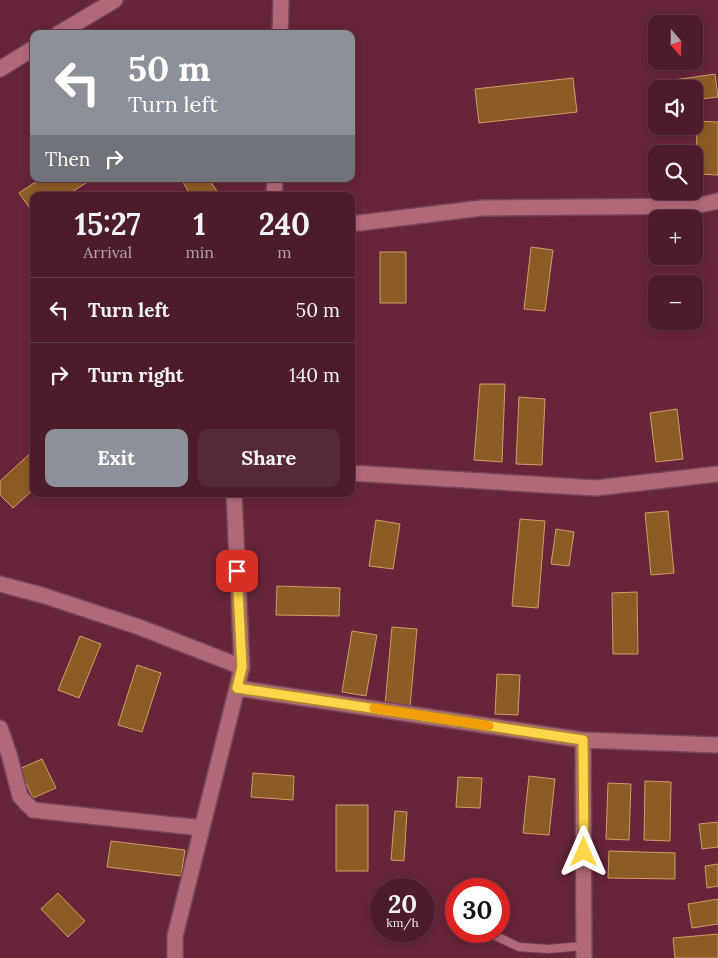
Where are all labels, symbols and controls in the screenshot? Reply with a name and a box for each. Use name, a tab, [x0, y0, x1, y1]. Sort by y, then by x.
north arrow	[648, 15, 702, 70]
map controls	[648, 15, 703, 330]
text: 50 m	[128, 46, 211, 91]
icon: left	[45, 50, 110, 115]
button: sound	[648, 80, 703, 135]
text: Turn left	[128, 90, 218, 118]
icon: right	[100, 145, 128, 173]
button: search	[648, 145, 703, 200]
text: Then	[45, 147, 90, 171]
text: 15:27	[75, 205, 141, 243]
text: 1	[194, 205, 206, 243]
text: 240	[259, 205, 310, 243]
button: +	[648, 210, 703, 265]
text: Arrival	[83, 242, 132, 262]
text: min	[185, 242, 214, 262]
text: m	[277, 242, 292, 262]
button: −	[648, 275, 703, 330]
icon: left	[45, 296, 73, 324]
text: Turn left	[88, 298, 169, 322]
text: 50 m	[296, 298, 340, 322]
icon: right	[45, 361, 73, 389]
text: Turn right	[88, 363, 184, 387]
text: 140 m	[289, 363, 340, 387]
button: Exit	[45, 429, 188, 487]
button: Share	[198, 429, 340, 487]
pin	[216, 550, 258, 592]
icon: arrive	[223, 557, 251, 585]
position arrow	[557, 825, 609, 877]
speed limit sign: 30	[445, 878, 510, 943]
text: 20	[388, 888, 417, 920]
text: km/h	[386, 915, 419, 930]

